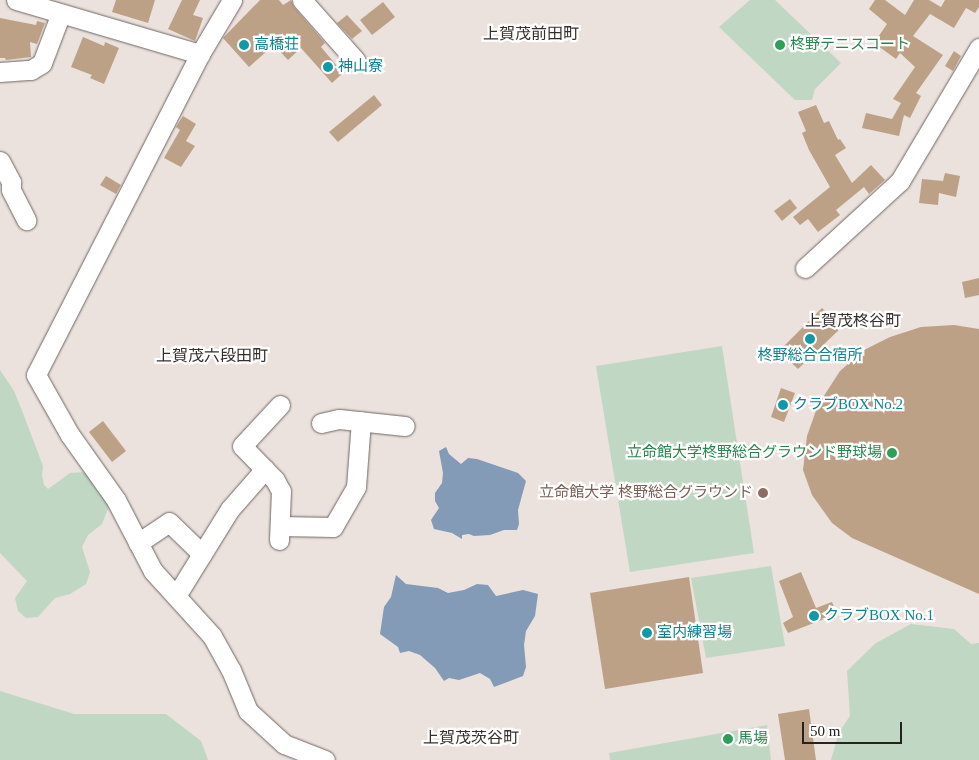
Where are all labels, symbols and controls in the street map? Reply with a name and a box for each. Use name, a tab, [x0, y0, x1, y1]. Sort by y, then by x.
district label: 上賀茂前田町	[483, 24, 579, 44]
place label: 高橋荘	[254, 36, 299, 54]
place label: 柊野テニスコート	[790, 36, 910, 54]
marker: 高橋荘	[238, 39, 250, 51]
marker: 柊野テニスコート	[774, 39, 786, 51]
place label: 神山寮	[338, 58, 383, 76]
marker: 神山寮	[322, 61, 334, 73]
district label: 上賀茂柊谷町	[805, 311, 901, 331]
marker: 柊野総合合宿所	[804, 333, 816, 345]
district label: 上賀茂六段田町	[156, 346, 268, 366]
place label: 柊野総合合宿所	[758, 347, 862, 365]
place label: クラブBOX No.2	[793, 396, 903, 414]
marker: クラブBOX No.2	[777, 399, 789, 411]
place label: 立命館大学柊野総合グラウンド野球場	[627, 444, 882, 462]
marker: 立命館大学柊野総合グラウンド野球場	[886, 447, 898, 459]
place label: 立命館大学 柊野総合グラウンド	[539, 484, 753, 502]
marker: 立命館大学 柊野総合グラウンド	[757, 487, 769, 499]
place label: クラブBOX No.1	[824, 607, 934, 625]
marker: クラブBOX No.1	[808, 610, 820, 622]
place label: 室内練習場	[657, 624, 732, 642]
marker: 室内練習場	[641, 627, 653, 639]
scale bar	[804, 712, 904, 744]
text: 50 m	[810, 723, 840, 739]
district label: 上賀茂茨谷町	[423, 728, 519, 748]
place label: 馬場	[738, 730, 768, 748]
marker: 馬場	[722, 733, 734, 745]

